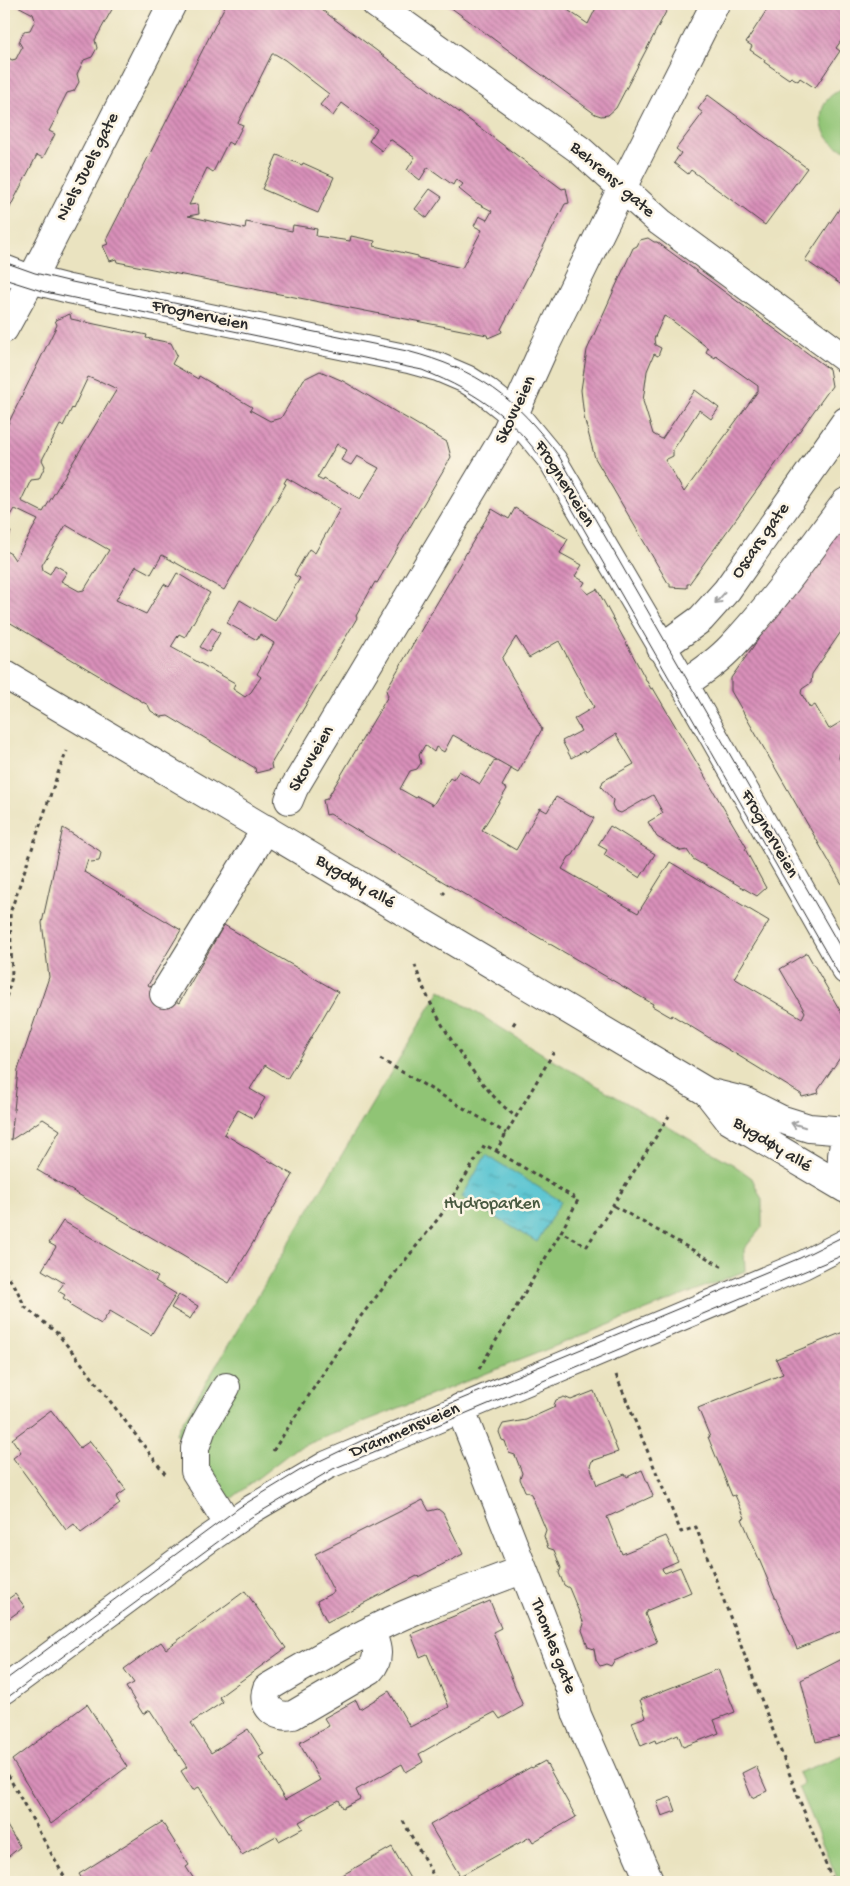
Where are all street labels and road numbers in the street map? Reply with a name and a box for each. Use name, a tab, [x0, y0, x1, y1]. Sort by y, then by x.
street label: Niels Juels gate	[52, 109, 125, 225]
street label: Behrens’ gate	[564, 137, 659, 223]
street label: Frognerveien	[149, 295, 251, 337]
street label: Skovveien	[491, 372, 541, 447]
street label: Frognerveien	[529, 436, 599, 532]
street label: Oscars gate	[727, 498, 795, 583]
street label: Skovveien	[285, 722, 339, 796]
street label: Frognerveien	[735, 785, 803, 882]
street label: Bygdøy allé	[311, 850, 399, 914]
street label: Bygdøy allé	[728, 1112, 816, 1178]
street label: Drammensveien	[346, 1398, 463, 1464]
street label: Thomles gate	[525, 1595, 581, 1697]

